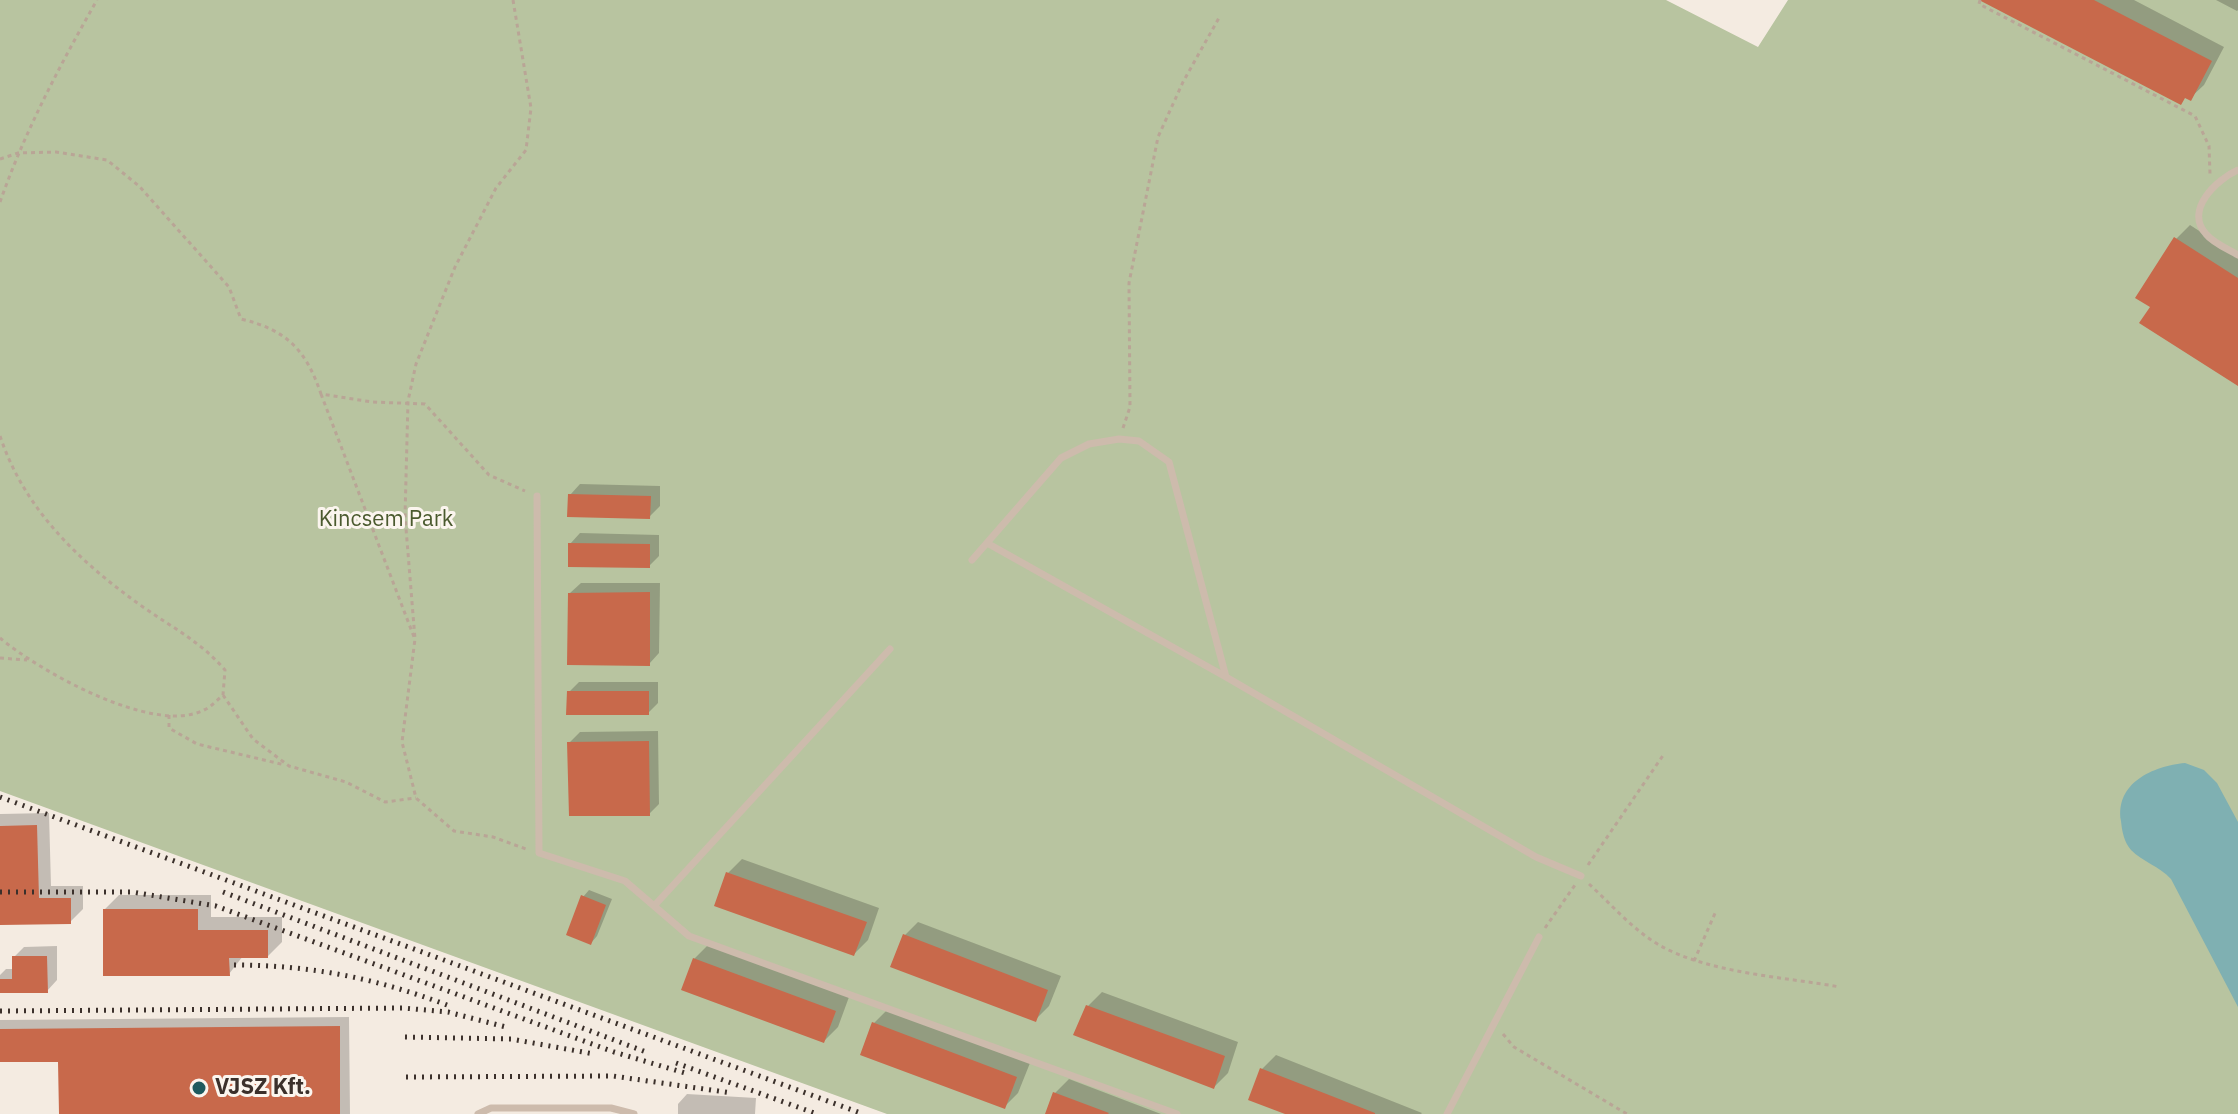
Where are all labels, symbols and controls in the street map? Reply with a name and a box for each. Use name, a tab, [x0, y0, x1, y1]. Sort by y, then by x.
park label: Kincsem Park	[319, 507, 453, 533]
place label: VJSZ Kft.	[215, 1075, 311, 1101]
marker: VJSZ Kft.	[190, 1079, 208, 1097]

